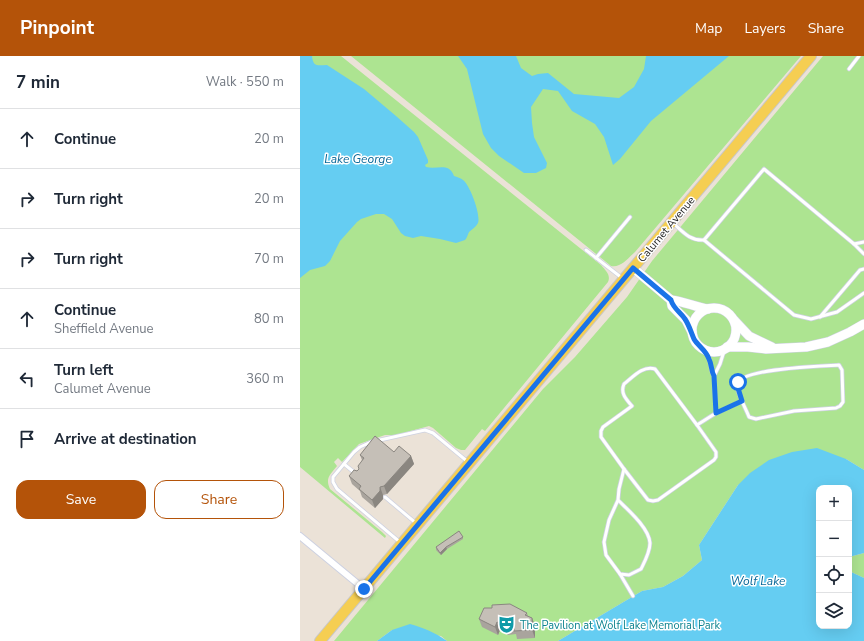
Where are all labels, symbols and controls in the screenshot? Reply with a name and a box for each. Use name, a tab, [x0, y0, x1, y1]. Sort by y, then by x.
text: Pinpoint	[20, 15, 94, 41]
text: Map	[695, 19, 722, 38]
text: Layers	[744, 19, 786, 38]
text: Share	[808, 19, 844, 38]
text: 7 min	[16, 71, 60, 94]
text: Walk · 550 m	[206, 73, 284, 91]
icon: ahead	[16, 128, 38, 150]
text: Continue	[54, 129, 116, 149]
text: 20 m	[254, 130, 284, 148]
water label: Lake George	[324, 151, 392, 167]
icon: right	[16, 188, 38, 210]
text: Turn right	[54, 189, 123, 209]
text: 20 m	[254, 190, 284, 208]
street label: Calumet Avenue	[634, 193, 699, 265]
icon: right	[16, 248, 38, 270]
text: Turn right	[54, 249, 123, 269]
text: 70 m	[254, 250, 284, 268]
text: Continue	[54, 300, 116, 320]
icon: ahead	[16, 308, 38, 330]
text: 80 m	[254, 310, 284, 328]
text: Sheffield Avenue	[54, 320, 154, 338]
text: Turn left	[54, 360, 113, 380]
icon: left	[16, 368, 38, 390]
text: 360 m	[246, 370, 284, 388]
route start	[729, 373, 747, 391]
text: Calumet Avenue	[54, 380, 151, 398]
icon: arrive	[16, 428, 38, 450]
text: Arrive at destination	[54, 429, 197, 449]
button: Save	[16, 480, 146, 519]
button: Share	[154, 480, 284, 519]
map controls	[816, 485, 852, 629]
button: +	[816, 485, 852, 521]
button: −	[816, 521, 852, 557]
button: locate	[816, 557, 852, 593]
water label: Wolf Lake	[731, 573, 786, 589]
route end	[355, 580, 373, 598]
button: layers	[816, 593, 852, 629]
theatre icon: The Pavilion at Wolf Lake Memorial Park	[497, 615, 517, 635]
place label: The Pavilion at Wolf Lake Memorial Park	[520, 618, 720, 633]

